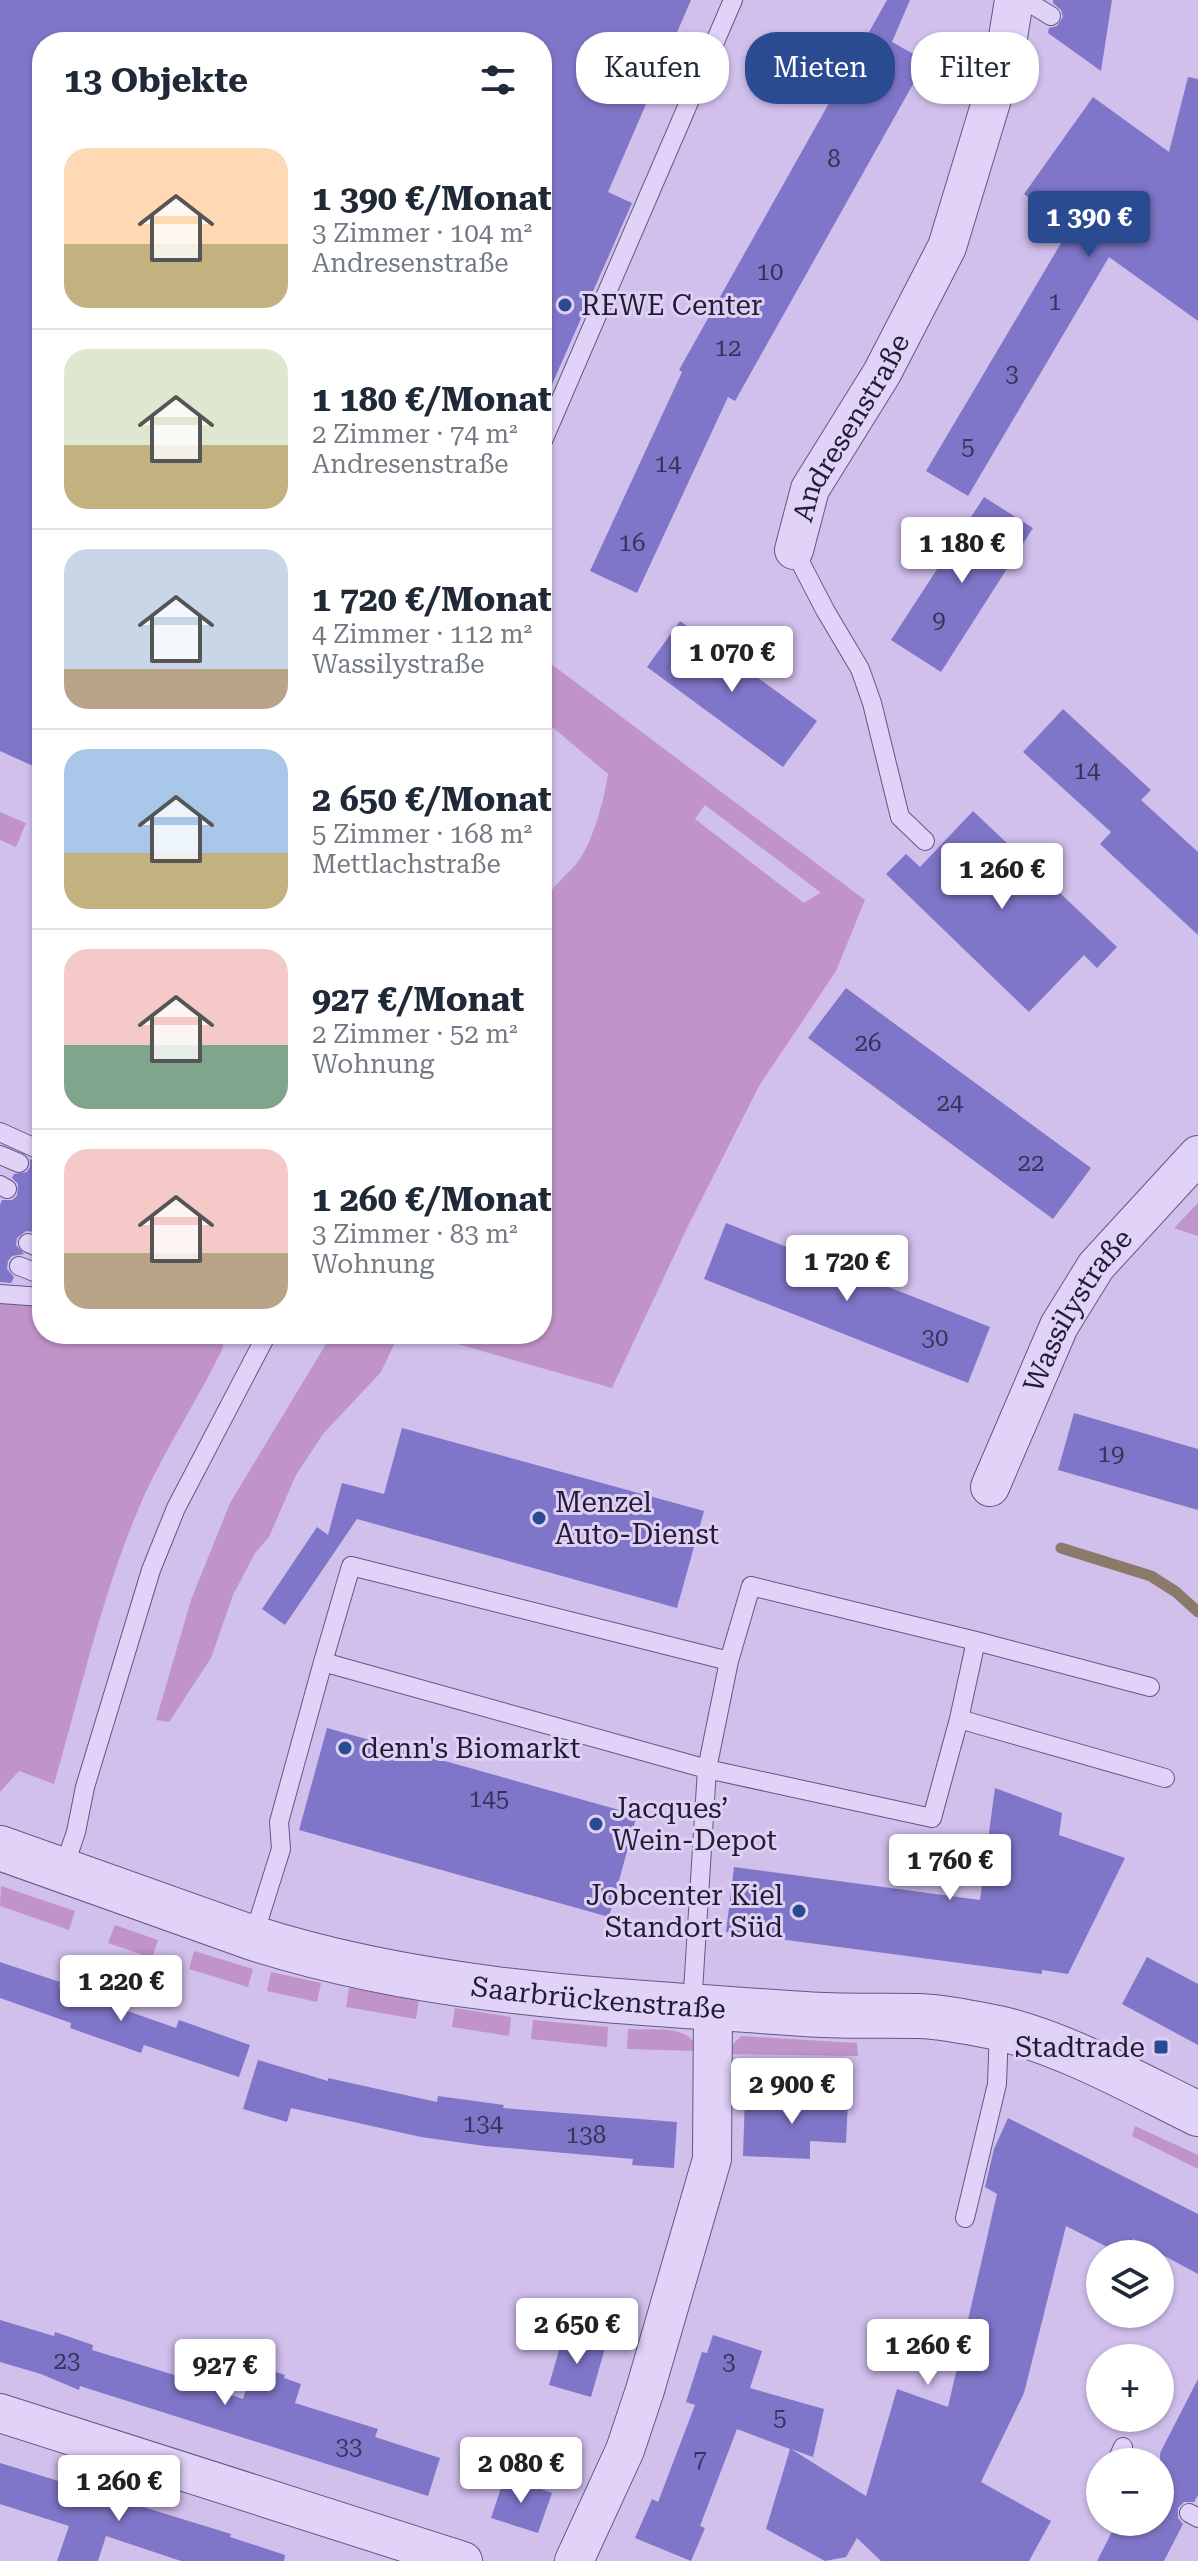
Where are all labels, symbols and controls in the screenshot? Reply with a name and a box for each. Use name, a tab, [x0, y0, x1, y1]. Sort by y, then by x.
chip: Kaufen	[576, 32, 729, 104]
chip: Mieten	[745, 32, 895, 104]
chip: Filter	[911, 32, 1039, 104]
icon: filters	[476, 58, 520, 102]
text: 13 Objekte	[64, 60, 248, 100]
house number: 8	[827, 145, 841, 173]
text: 1 390 €/Monat	[312, 178, 552, 218]
icon: home	[128, 180, 224, 276]
pin: 1 390 €	[1015, 191, 1163, 259]
text: 1 390 €	[1046, 202, 1132, 232]
text: 3 Zimmer · 104 m²	[312, 218, 532, 248]
text: Andresenstraße	[312, 248, 509, 278]
house number: 10	[757, 258, 783, 286]
house number: 1	[1048, 288, 1062, 316]
place label: REWE Center	[581, 289, 762, 322]
marker: REWE Center	[556, 296, 574, 314]
street label: Andresenstraße	[786, 328, 916, 525]
house number: 12	[715, 334, 741, 362]
house number: 3	[1005, 360, 1019, 388]
text: 1 180 €/Monat	[312, 379, 552, 419]
icon: home	[128, 381, 224, 477]
text: 2 Zimmer · 74 m²	[312, 419, 518, 449]
house number: 5	[961, 433, 975, 461]
text: Andresenstraße	[312, 449, 509, 479]
house number: 14	[655, 450, 682, 478]
pin: 1 180 €	[888, 517, 1036, 585]
text: 1 180 €	[919, 528, 1005, 558]
house number: 16	[619, 529, 645, 557]
text: 1 720 €/Monat	[312, 579, 552, 619]
icon: home	[128, 581, 224, 677]
house number: 9	[932, 606, 946, 634]
text: 4 Zimmer · 112 m²	[312, 619, 532, 649]
pin: 1 070 €	[658, 626, 806, 694]
text: 1 070 €	[689, 637, 775, 667]
text: Wassilystraße	[312, 649, 484, 679]
house number: 14	[1074, 757, 1101, 785]
text: 2 650 €/Monat	[312, 779, 552, 819]
icon: home	[128, 781, 224, 877]
text: 5 Zimmer · 168 m²	[312, 819, 532, 849]
pin: 1 260 €	[928, 843, 1076, 911]
text: Mettlachstraße	[312, 849, 501, 879]
text: 1 260 €	[959, 854, 1045, 884]
text: 927 €/Monat	[312, 979, 524, 1019]
icon: home	[128, 981, 224, 1077]
text: 2 Zimmer · 52 m²	[312, 1019, 518, 1049]
house number: 26	[855, 1029, 881, 1057]
text: Wohnung	[312, 1049, 434, 1079]
house number: 24	[937, 1089, 964, 1117]
house number: 22	[1018, 1149, 1044, 1177]
text: 1 260 €/Monat	[312, 1179, 552, 1219]
icon: home	[128, 1181, 224, 1277]
text: 3 Zimmer · 83 m²	[312, 1219, 518, 1249]
street label: Wassilystraße	[1016, 1222, 1139, 1397]
pin: 1 720 €	[773, 1235, 921, 1303]
text: 1 720 €	[804, 1246, 890, 1276]
text: Wohnung	[312, 1249, 434, 1279]
house number: 30	[922, 1324, 948, 1352]
house number: 19	[1098, 1440, 1124, 1468]
place label: Menzel Auto-Dienst	[555, 1486, 719, 1551]
marker: Menzel Auto-Dienst	[530, 1509, 548, 1527]
place label: denn's Biomarkt	[361, 1732, 580, 1765]
marker: denn's Biomarkt	[336, 1739, 354, 1757]
house number: 145	[469, 1785, 509, 1813]
place label: Jacques’ Wein-Depot	[612, 1792, 777, 1857]
marker: Jacques’ Wein-Depot	[587, 1815, 605, 1833]
pin: 1 760 €	[876, 1834, 1024, 1902]
text: 1 760 €	[907, 1845, 993, 1875]
place label: Jobcenter Kiel Standort Süd	[586, 1879, 783, 1944]
marker: Jobcenter Kiel Standort Süd	[790, 1902, 808, 1920]
pin: 1 220 €	[47, 1955, 195, 2023]
text: 1 220 €	[78, 1966, 164, 1996]
street label: Saarbrückenstraße	[469, 1969, 727, 2025]
place label: Stadtrade	[1015, 2031, 1145, 2064]
marker: Stadtrade	[1152, 2038, 1170, 2056]
pin: 2 900 €	[718, 2058, 866, 2126]
text: 2 900 €	[749, 2069, 835, 2099]
house number: 134	[463, 2110, 504, 2138]
house number: 138	[566, 2121, 606, 2149]
map controls	[1086, 2240, 1174, 2536]
button: layers	[1086, 2240, 1174, 2328]
pin: 2 650 €	[503, 2298, 651, 2366]
text: 2 650 €	[534, 2309, 620, 2339]
pin: 1 260 €	[854, 2319, 1002, 2387]
text: 1 260 €	[885, 2330, 971, 2360]
pin: 927 €	[169, 2339, 281, 2407]
button: +	[1086, 2344, 1174, 2432]
house number: 23	[54, 2347, 80, 2375]
house number: 3	[722, 2348, 736, 2376]
text: 927 €	[193, 2350, 257, 2380]
house number: 5	[773, 2404, 787, 2432]
house number: 33	[336, 2433, 362, 2461]
pin: 2 080 €	[447, 2437, 595, 2505]
house number: 7	[693, 2445, 707, 2473]
text: 2 080 €	[478, 2448, 564, 2478]
button: −	[1086, 2448, 1174, 2536]
pin: 1 260 €	[45, 2455, 193, 2523]
text: 1 260 €	[76, 2466, 162, 2496]

